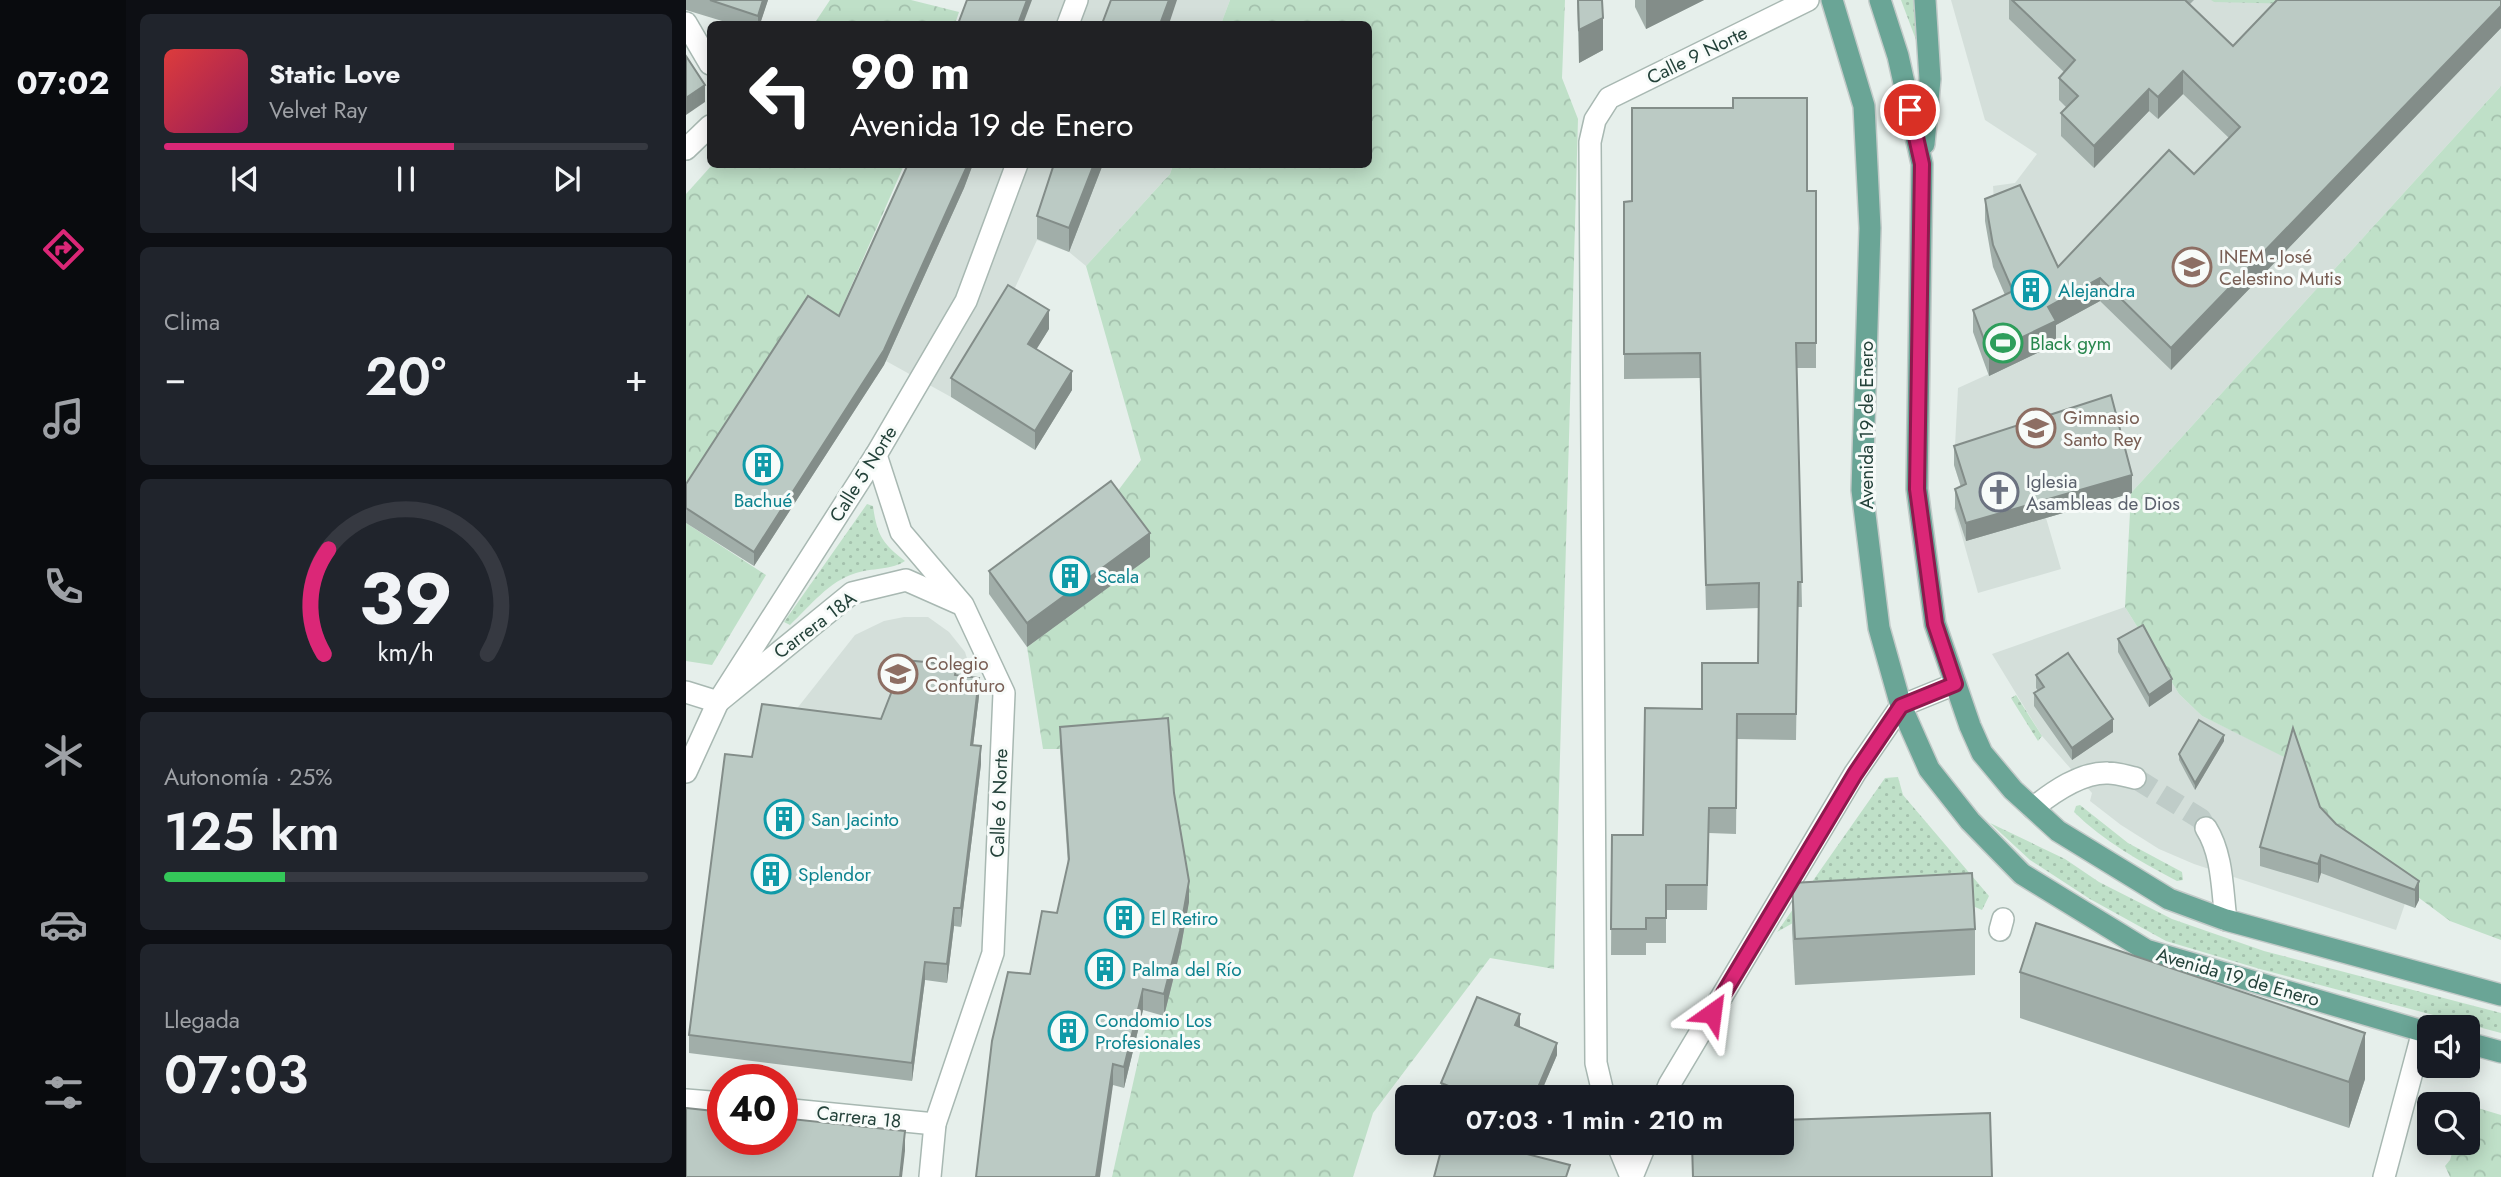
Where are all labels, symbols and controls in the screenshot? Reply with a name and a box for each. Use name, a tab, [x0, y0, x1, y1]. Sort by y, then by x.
street label: Calle 9 Norte	[1642, 19, 1752, 91]
text: 90 m	[850, 37, 970, 107]
icon: left	[735, 49, 826, 140]
text: Static Love	[269, 55, 401, 93]
text: 07:02	[17, 60, 109, 106]
pin	[1880, 80, 1940, 140]
icon: arrive	[1891, 91, 1929, 129]
text: Velvet Ray	[269, 93, 367, 127]
text: Avenida 19 de Enero	[850, 102, 1134, 148]
icon: previous	[226, 160, 264, 198]
icon: pause	[387, 160, 425, 198]
icon: next	[548, 160, 586, 198]
icon: directions	[39, 225, 88, 274]
place label: INEM - José Celestino Mutis	[2219, 243, 2342, 292]
school or university icon: INEM - José Celestino Mutis	[2171, 246, 2213, 288]
building icon: Alejandra	[2010, 269, 2052, 311]
place label: Alejandra	[2058, 277, 2135, 304]
text: Clima	[164, 305, 220, 339]
sports icon: Black gym	[1982, 322, 2024, 364]
place label: Black gym	[2030, 330, 2111, 357]
text: 20°	[365, 339, 446, 415]
street label: Avenida 19 de Enero	[1853, 341, 1880, 509]
text: −	[164, 350, 186, 405]
text: +	[625, 350, 648, 405]
icon: music	[39, 394, 88, 443]
place label: Gimnasio Santo Rey	[2063, 404, 2142, 453]
school or university icon: Gimnasio Santo Rey	[2015, 407, 2057, 449]
street label: Calle 5 Norte	[823, 421, 903, 527]
building icon: Bachué	[742, 444, 784, 486]
place label: Iglesia Asambleas de Dios	[2026, 468, 2180, 517]
church icon: Iglesia Asambleas de Dios	[1978, 471, 2020, 513]
place label: Bachué	[734, 487, 792, 514]
text: 39	[359, 547, 453, 652]
building icon: Scala	[1049, 555, 1091, 597]
icon: phone	[39, 562, 88, 611]
place label: Scala	[1097, 563, 1139, 590]
street label: Carrera 18A	[768, 585, 862, 665]
text: km/h	[378, 634, 434, 670]
place label: Colegio Confuturo	[925, 650, 1005, 699]
school or university icon: Colegio Confuturo	[877, 653, 919, 695]
icon: climate	[39, 731, 88, 780]
street label: Calle 6 Norte	[984, 748, 1014, 858]
text: Autonomía · 25%	[164, 760, 333, 794]
text: 125 km	[164, 794, 340, 870]
building icon: San Jacinto	[763, 798, 805, 840]
place label: San Jacinto	[811, 806, 899, 833]
building icon: Splendor	[750, 853, 792, 895]
place label: Splendor	[798, 861, 872, 888]
building icon: El Retiro	[1103, 897, 1145, 939]
icon: car	[39, 900, 88, 949]
place label: El Retiro	[1151, 905, 1218, 932]
street label: Avenida 19 de Enero	[2153, 941, 2323, 1013]
building icon: Palma del Río	[1084, 948, 1126, 990]
place label: Palma del Río	[1132, 956, 1242, 983]
position arrow	[1675, 976, 1749, 1050]
text: Llegada	[164, 1003, 240, 1037]
place label: Condomio Los Profesionales	[1095, 1007, 1212, 1056]
building icon: Condomio Los Profesionales	[1047, 1010, 1089, 1052]
map controls	[2417, 1015, 2480, 1155]
button: sound	[2417, 1015, 2480, 1078]
text: 07:03	[164, 1037, 308, 1113]
speed limit sign: 40	[707, 1064, 798, 1155]
icon: filters	[39, 1068, 88, 1117]
button: search	[2417, 1092, 2480, 1155]
street label: Carrera 18	[815, 1099, 903, 1135]
text: 07:03 · 1 min · 210 m	[1466, 1101, 1723, 1139]

